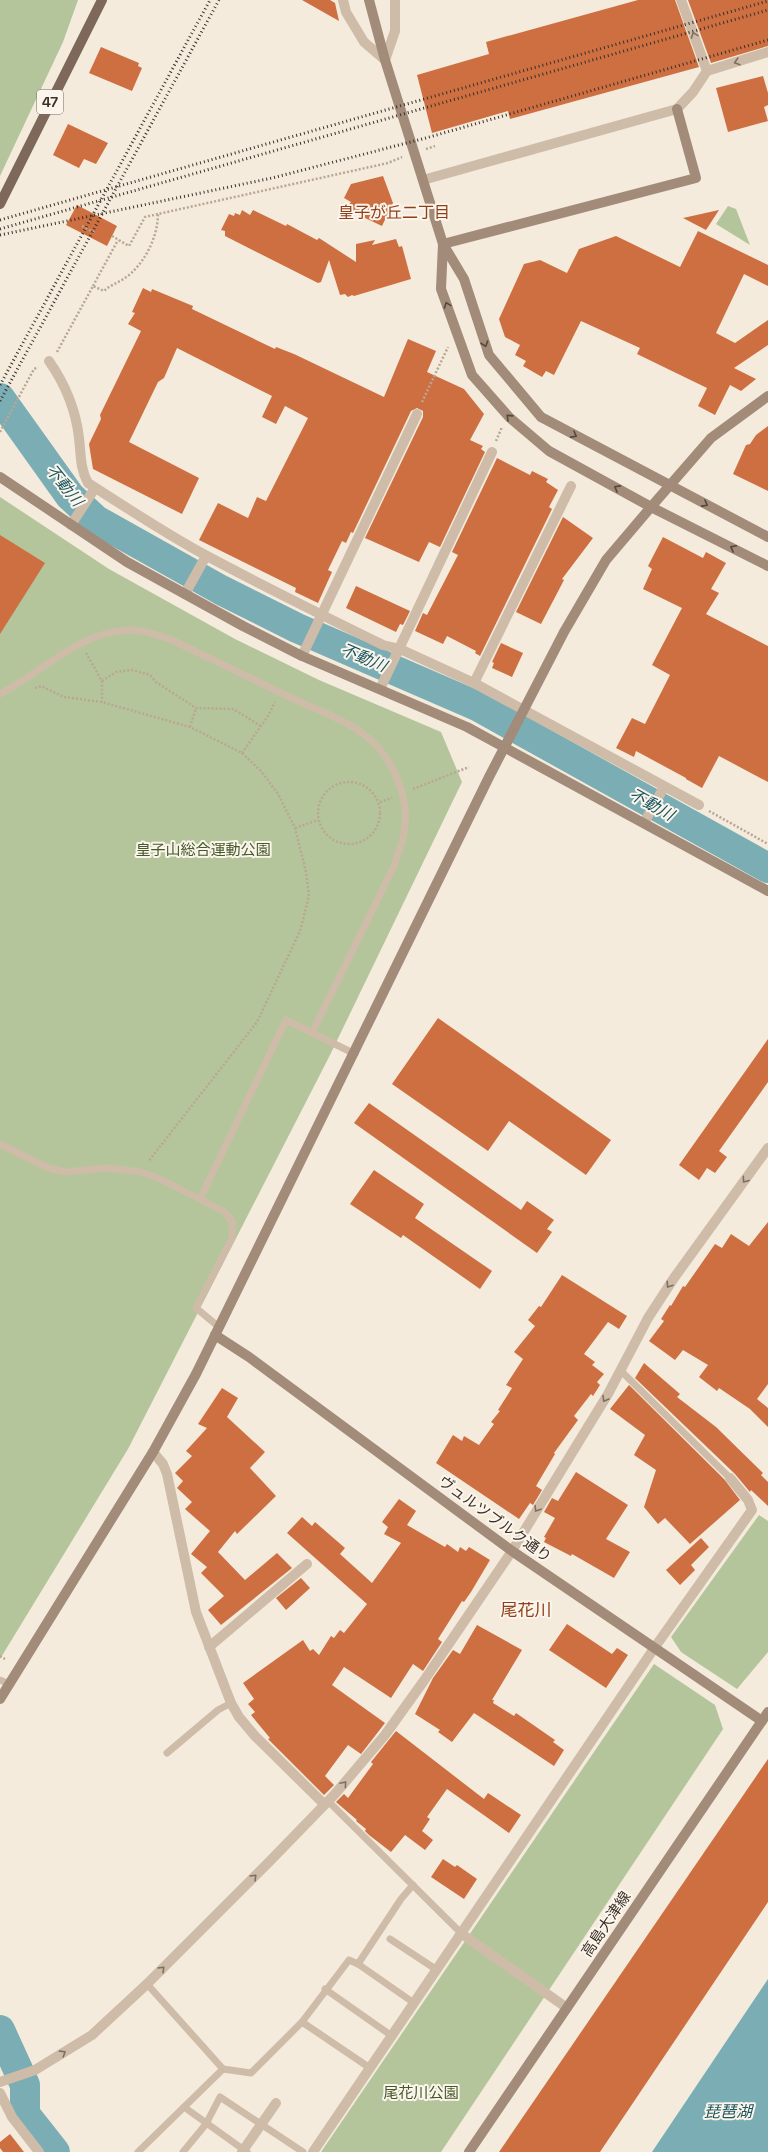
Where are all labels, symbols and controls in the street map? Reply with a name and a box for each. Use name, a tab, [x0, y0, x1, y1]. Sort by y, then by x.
one-way arrow	[690, 32, 698, 39]
one-way arrow	[734, 57, 741, 66]
road number: 47	[37, 90, 63, 114]
district label: 皇子が丘二丁目	[338, 202, 450, 223]
one-way arrow	[443, 302, 451, 309]
one-way arrow	[481, 340, 489, 347]
one-way arrow	[506, 414, 514, 421]
one-way arrow	[570, 430, 577, 437]
water label: 不動川	[41, 460, 89, 512]
one-way arrow	[613, 486, 621, 493]
one-way arrow	[701, 499, 708, 506]
one-way arrow	[730, 546, 737, 553]
water label: 不動川	[338, 638, 392, 677]
water label: 不動川	[626, 784, 680, 826]
park label: 皇子山総合運動公園	[135, 840, 271, 859]
one-way arrow	[742, 1176, 750, 1183]
one-way arrow	[667, 1281, 674, 1288]
one-way arrow	[603, 1395, 610, 1402]
street label: ヴュルツブルク通り	[435, 1471, 555, 1566]
one-way arrow	[535, 1505, 542, 1512]
district label: 尾花川	[501, 1599, 552, 1621]
one-way arrow	[339, 1781, 346, 1788]
one-way arrow	[249, 1874, 257, 1882]
street label: 高島大津線	[577, 1887, 634, 1960]
one-way arrow	[157, 1966, 165, 1974]
one-way arrow	[59, 2050, 66, 2057]
park label: 尾花川公園	[383, 2083, 459, 2102]
water label: 琵琶湖	[704, 2101, 755, 2122]

